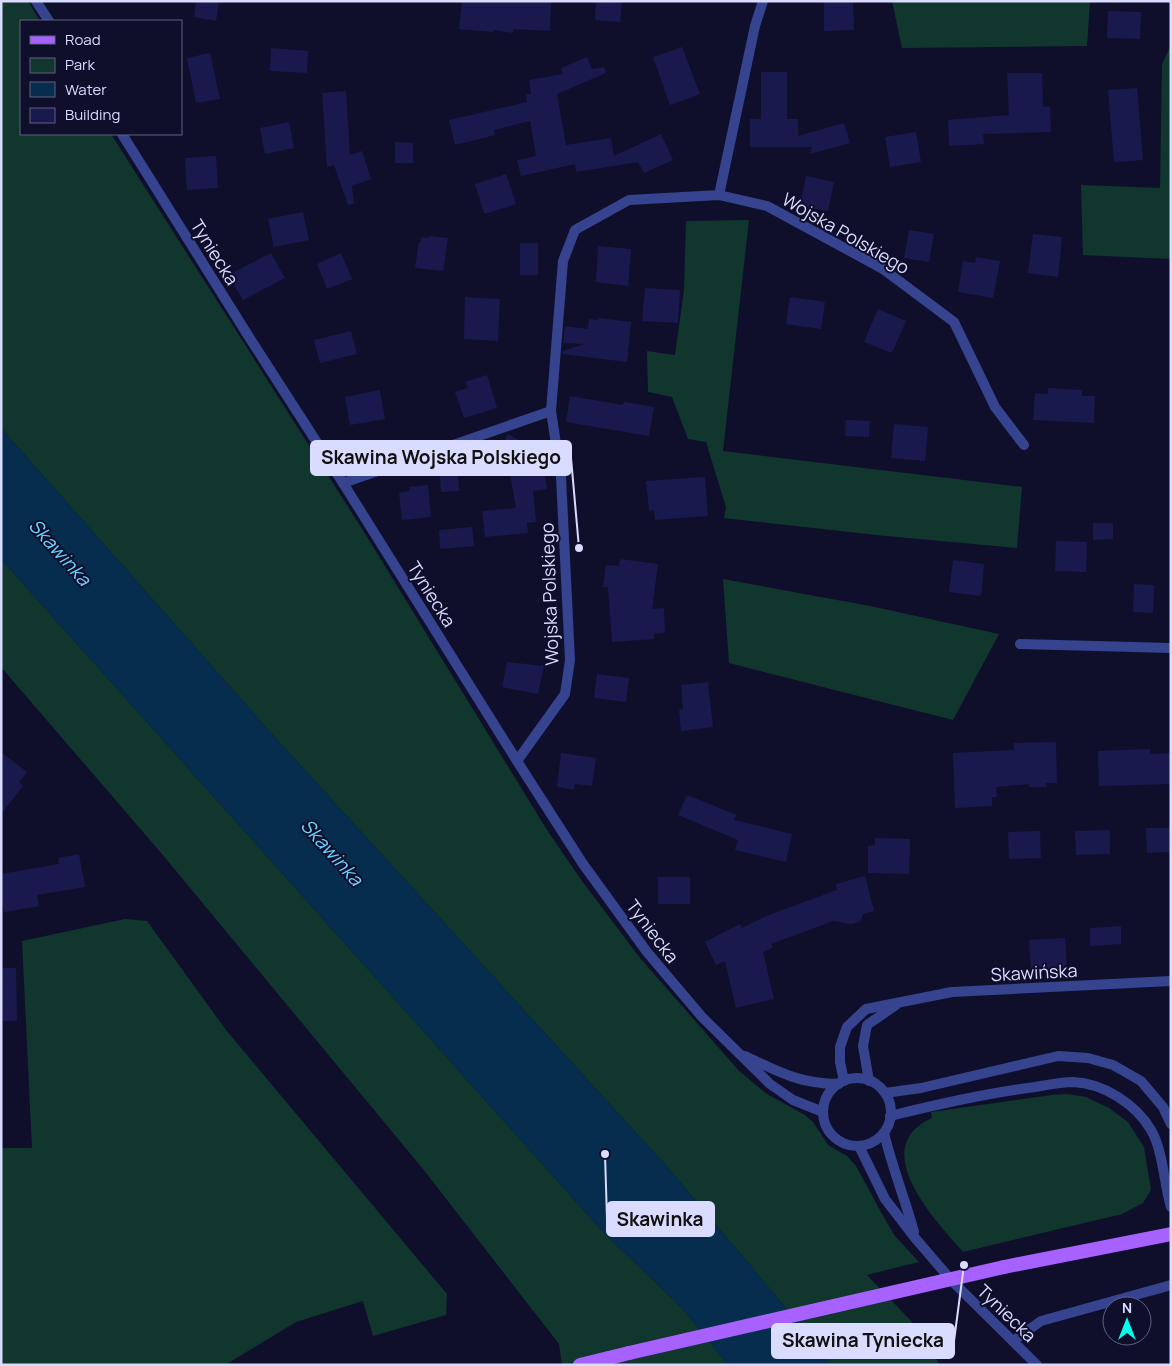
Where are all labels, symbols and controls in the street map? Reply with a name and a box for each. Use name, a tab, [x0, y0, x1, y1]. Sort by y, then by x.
legend	[20, 20, 182, 135]
text: Road	[65, 29, 101, 50]
text: Park	[65, 54, 95, 75]
text: Water	[65, 79, 107, 100]
text: Building	[65, 104, 120, 125]
street label: Wojska Polskiego	[778, 187, 914, 279]
street label: Tyniecka	[185, 215, 245, 289]
callout: Skawina Wojska Polskiego	[311, 441, 571, 475]
text: Skawina Wojska Polskiego	[321, 444, 561, 470]
water label: Skawinka	[23, 513, 98, 592]
street label: Wojska Polskiego	[535, 522, 563, 666]
street label: Tyniecka	[402, 557, 462, 631]
water label: Skawinka	[295, 813, 370, 892]
street label: Tyniecka	[621, 895, 685, 967]
street label: Skawińska	[990, 958, 1078, 986]
callout: Skawinka	[607, 1202, 714, 1236]
text: Skawinka	[617, 1206, 703, 1232]
street label: Tyniecka	[972, 1279, 1042, 1347]
north arrow	[1102, 1296, 1152, 1346]
text: N	[1122, 1298, 1132, 1317]
callout: Skawina Tyniecka	[772, 1324, 954, 1358]
text: Skawina Tyniecka	[782, 1327, 944, 1353]

